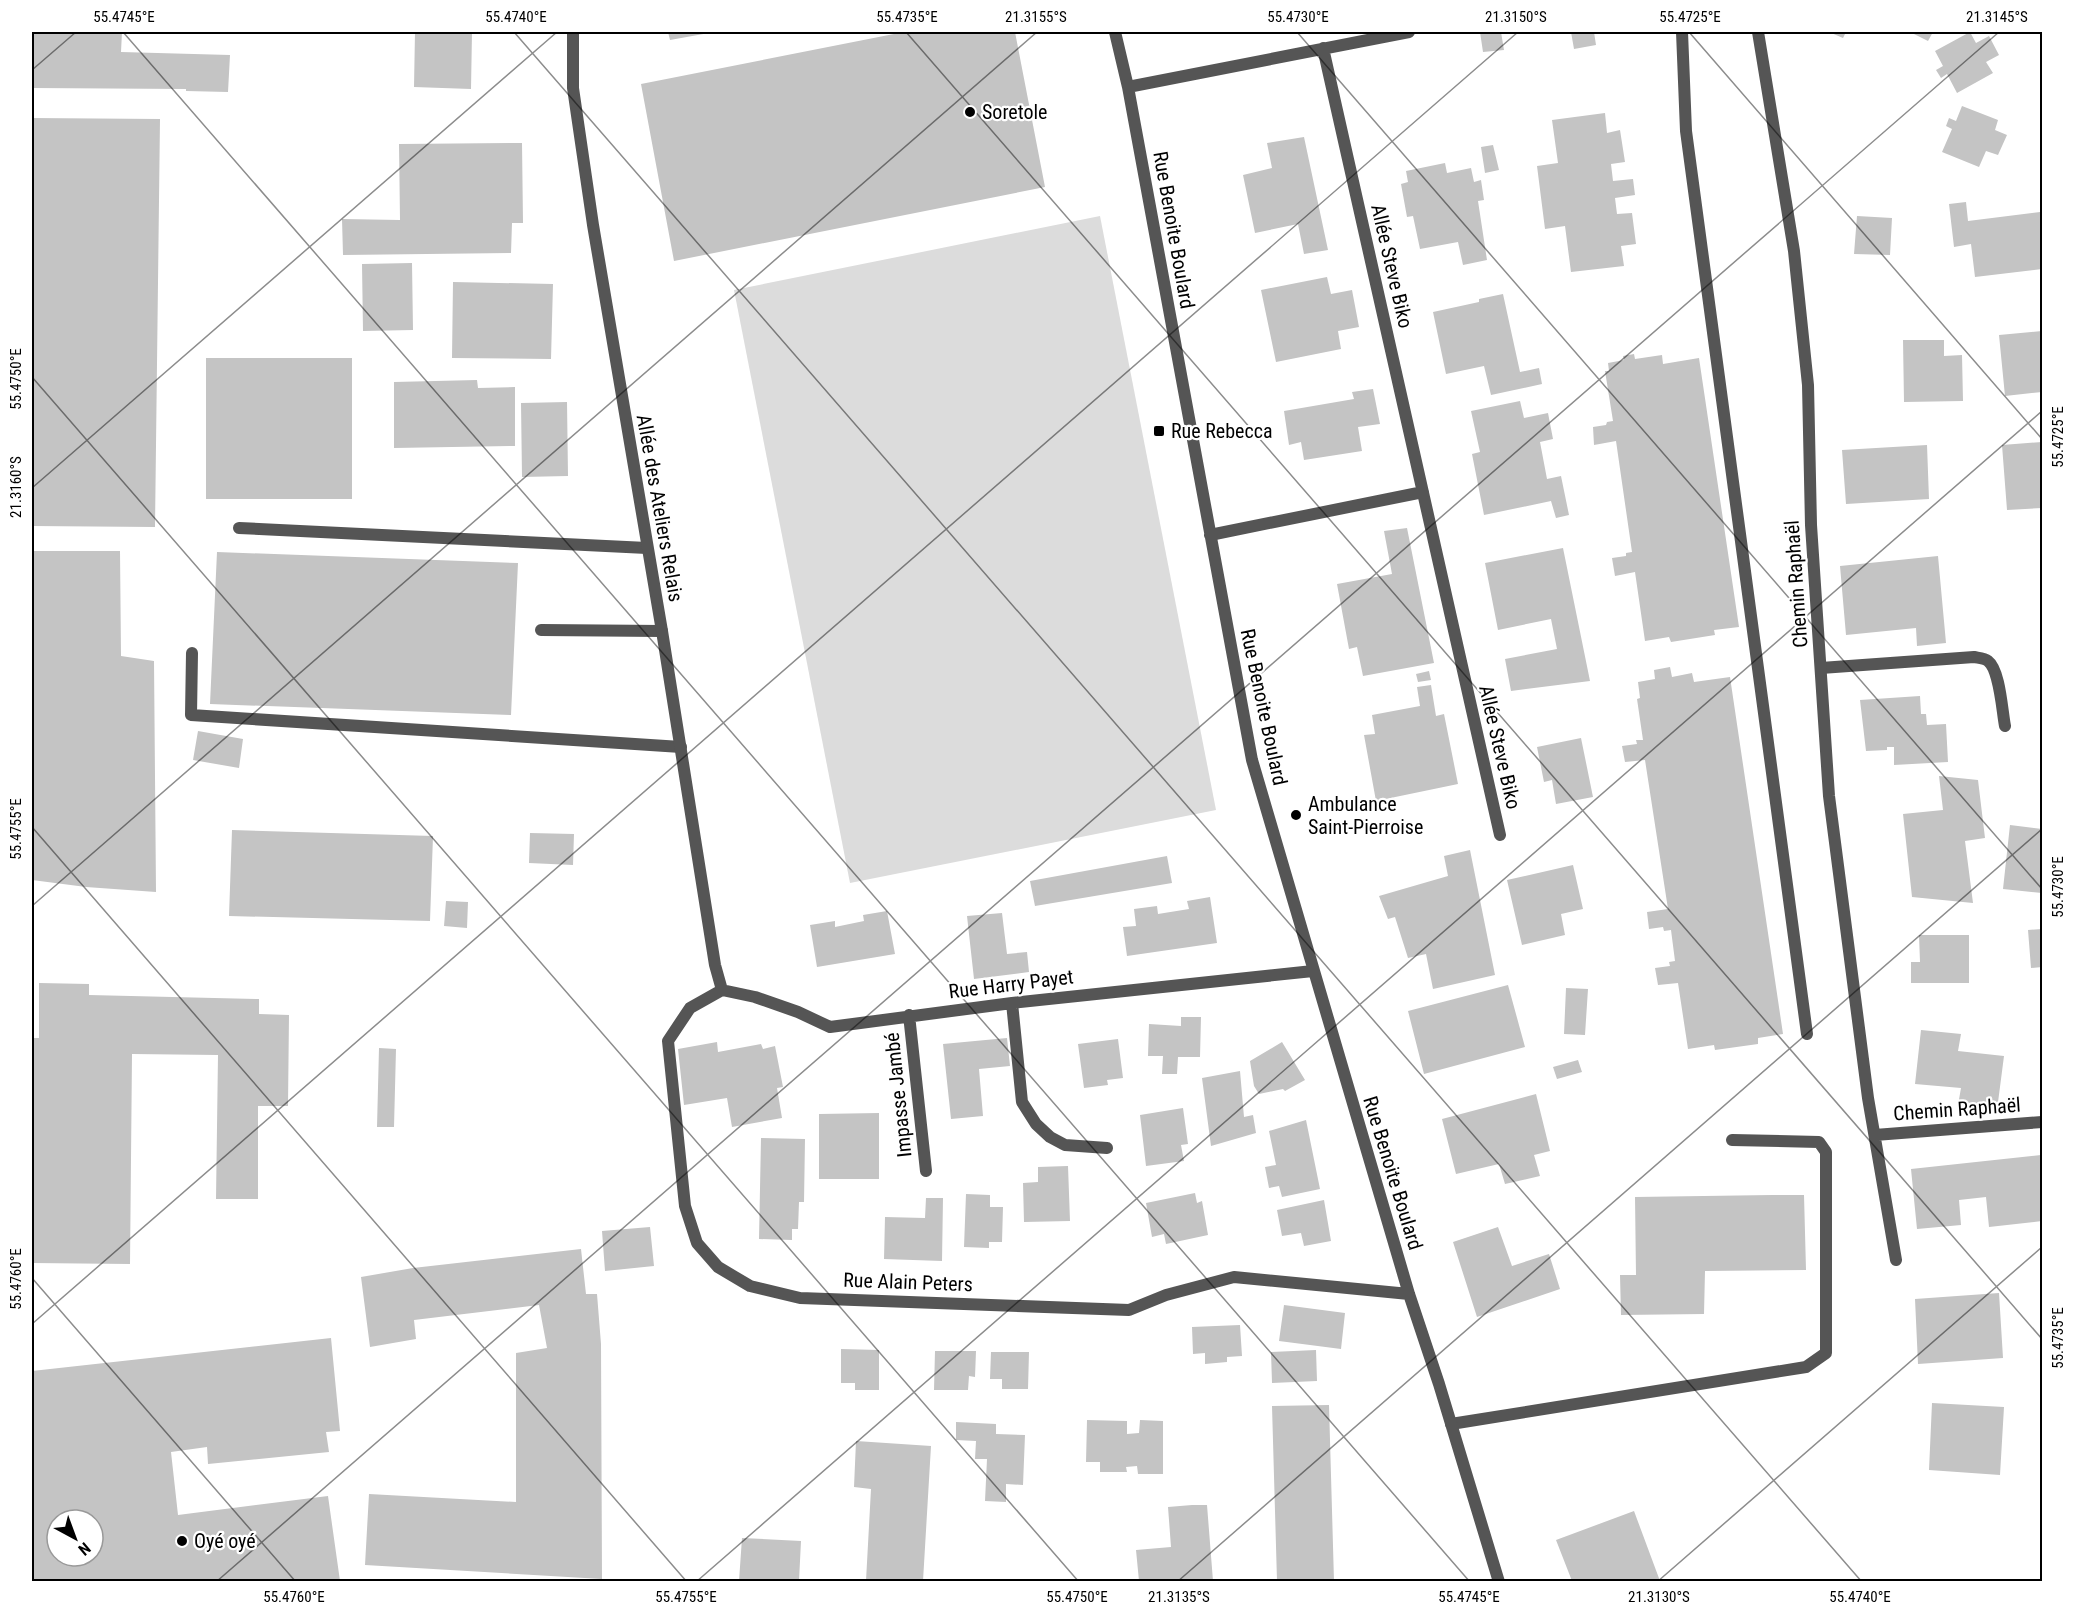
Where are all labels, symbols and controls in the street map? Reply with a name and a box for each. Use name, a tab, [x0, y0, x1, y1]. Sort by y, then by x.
text: 55.4745°E	[93, 8, 155, 26]
text: 55.4740°E	[485, 8, 547, 26]
text: 55.4735°E	[876, 8, 938, 26]
text: 21.3155°S	[1005, 8, 1067, 26]
text: 55.4730°E	[1267, 8, 1329, 26]
text: 21.3150°S	[1485, 8, 1547, 26]
text: 55.4725°E	[1659, 8, 1721, 26]
text: 21.3145°S	[1966, 8, 2028, 26]
place label: Soretole	[982, 100, 1047, 124]
marker: Soretole	[963, 105, 977, 119]
street label: Rue Benoite Boulard	[1148, 149, 1200, 311]
street label: Allée Steve Biko	[1366, 202, 1418, 330]
text: 55.4750°E	[7, 348, 25, 410]
text: 55.4725°E	[2049, 406, 2067, 468]
street label: Allée des Ateliers Relais	[632, 412, 688, 604]
place label: Rue Rebecca	[1171, 419, 1273, 443]
marker: Rue Rebecca	[1152, 424, 1166, 438]
text: 21.3160°S	[7, 456, 25, 518]
street label: Chemin Raphaël	[1780, 520, 1812, 648]
street label: Rue Benoite Boulard	[1236, 627, 1292, 787]
street label: Allée Steve Biko	[1474, 683, 1526, 811]
place label: Ambulance Saint-Pierroise	[1308, 792, 1423, 839]
text: 55.4755°E	[7, 798, 25, 860]
marker: Ambulance Saint-Pierroise	[1289, 808, 1303, 822]
text: 55.4730°E	[2049, 856, 2067, 918]
street label: Rue Harry Payet	[947, 964, 1075, 1004]
street label: Impasse Jambé	[880, 1031, 916, 1159]
street label: Rue Benoite Boulard	[1358, 1093, 1428, 1253]
street label: Chemin Raphaël	[1893, 1093, 2021, 1125]
text: 55.4760°E	[7, 1248, 25, 1310]
street label: Rue Alain Peters	[843, 1268, 973, 1296]
text: 55.4735°E	[2049, 1307, 2067, 1369]
north arrow	[45, 1508, 105, 1568]
place label: Oyé oyé	[194, 1529, 256, 1553]
marker: Oyé oyé	[175, 1534, 189, 1548]
text: N	[75, 1539, 94, 1559]
text: 55.4760°E	[263, 1588, 325, 1606]
text: 55.4755°E	[655, 1588, 717, 1606]
text: 55.4750°E	[1046, 1588, 1108, 1606]
text: 21.3135°S	[1148, 1588, 1210, 1606]
text: 55.4745°E	[1438, 1588, 1500, 1606]
text: 21.3130°S	[1628, 1588, 1690, 1606]
text: 55.4740°E	[1829, 1588, 1891, 1606]

